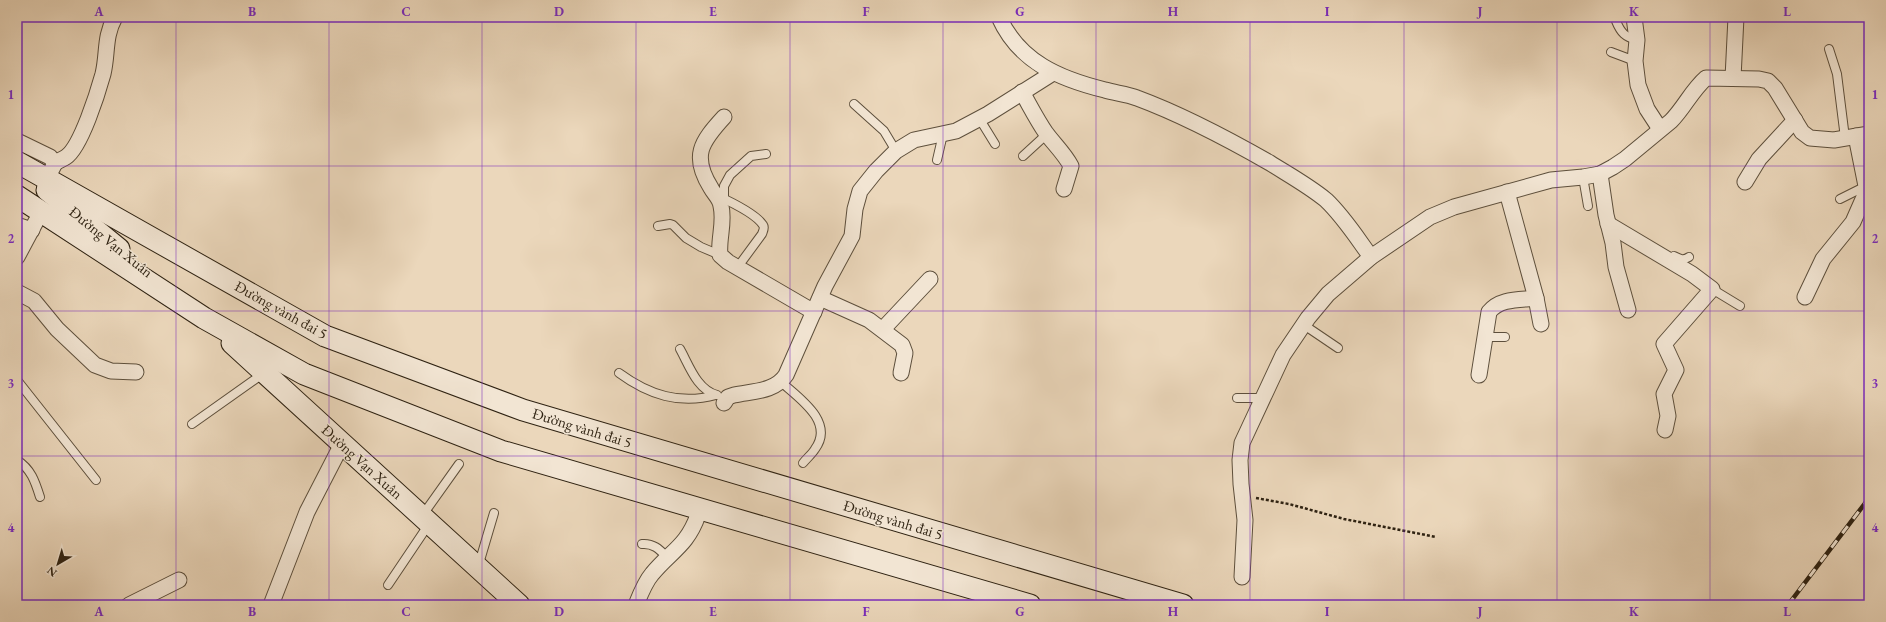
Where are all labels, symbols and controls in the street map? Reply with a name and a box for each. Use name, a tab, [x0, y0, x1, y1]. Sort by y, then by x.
text: A	[93, 3, 104, 20]
text: B	[248, 3, 256, 20]
text: C	[401, 3, 411, 20]
text: D	[554, 3, 564, 20]
text: E	[709, 3, 717, 20]
text: F	[862, 3, 870, 20]
text: G	[1015, 3, 1025, 20]
text: H	[1168, 3, 1179, 20]
text: I	[1325, 3, 1330, 20]
text: J	[1476, 3, 1483, 20]
text: K	[1629, 3, 1640, 20]
text: L	[1783, 3, 1791, 20]
text: 1	[8, 86, 15, 103]
text: 1	[1872, 86, 1879, 103]
street label: Đường Vạn Xuân	[65, 202, 157, 281]
text: 2	[8, 230, 15, 247]
text: 2	[1872, 230, 1879, 247]
street label: Đường vành đai 5	[232, 276, 331, 343]
text: 3	[8, 375, 15, 392]
text: 3	[1872, 375, 1879, 392]
street label: Đường vành đai 5	[530, 403, 634, 452]
street label: Đường Vạn Xuân	[318, 420, 407, 503]
street label: Đường vành đai 5	[841, 495, 945, 544]
text: 4	[8, 519, 15, 536]
text: 4	[1872, 519, 1879, 536]
north arrow	[38, 544, 78, 584]
text: N	[44, 564, 60, 580]
text: A	[93, 603, 104, 620]
text: B	[248, 603, 256, 620]
text: C	[401, 603, 411, 620]
text: D	[554, 603, 564, 620]
text: E	[709, 603, 717, 620]
text: F	[862, 603, 870, 620]
text: G	[1015, 603, 1025, 620]
text: H	[1168, 603, 1179, 620]
text: I	[1325, 603, 1330, 620]
text: J	[1476, 603, 1483, 620]
text: K	[1629, 603, 1640, 620]
text: L	[1783, 603, 1791, 620]

